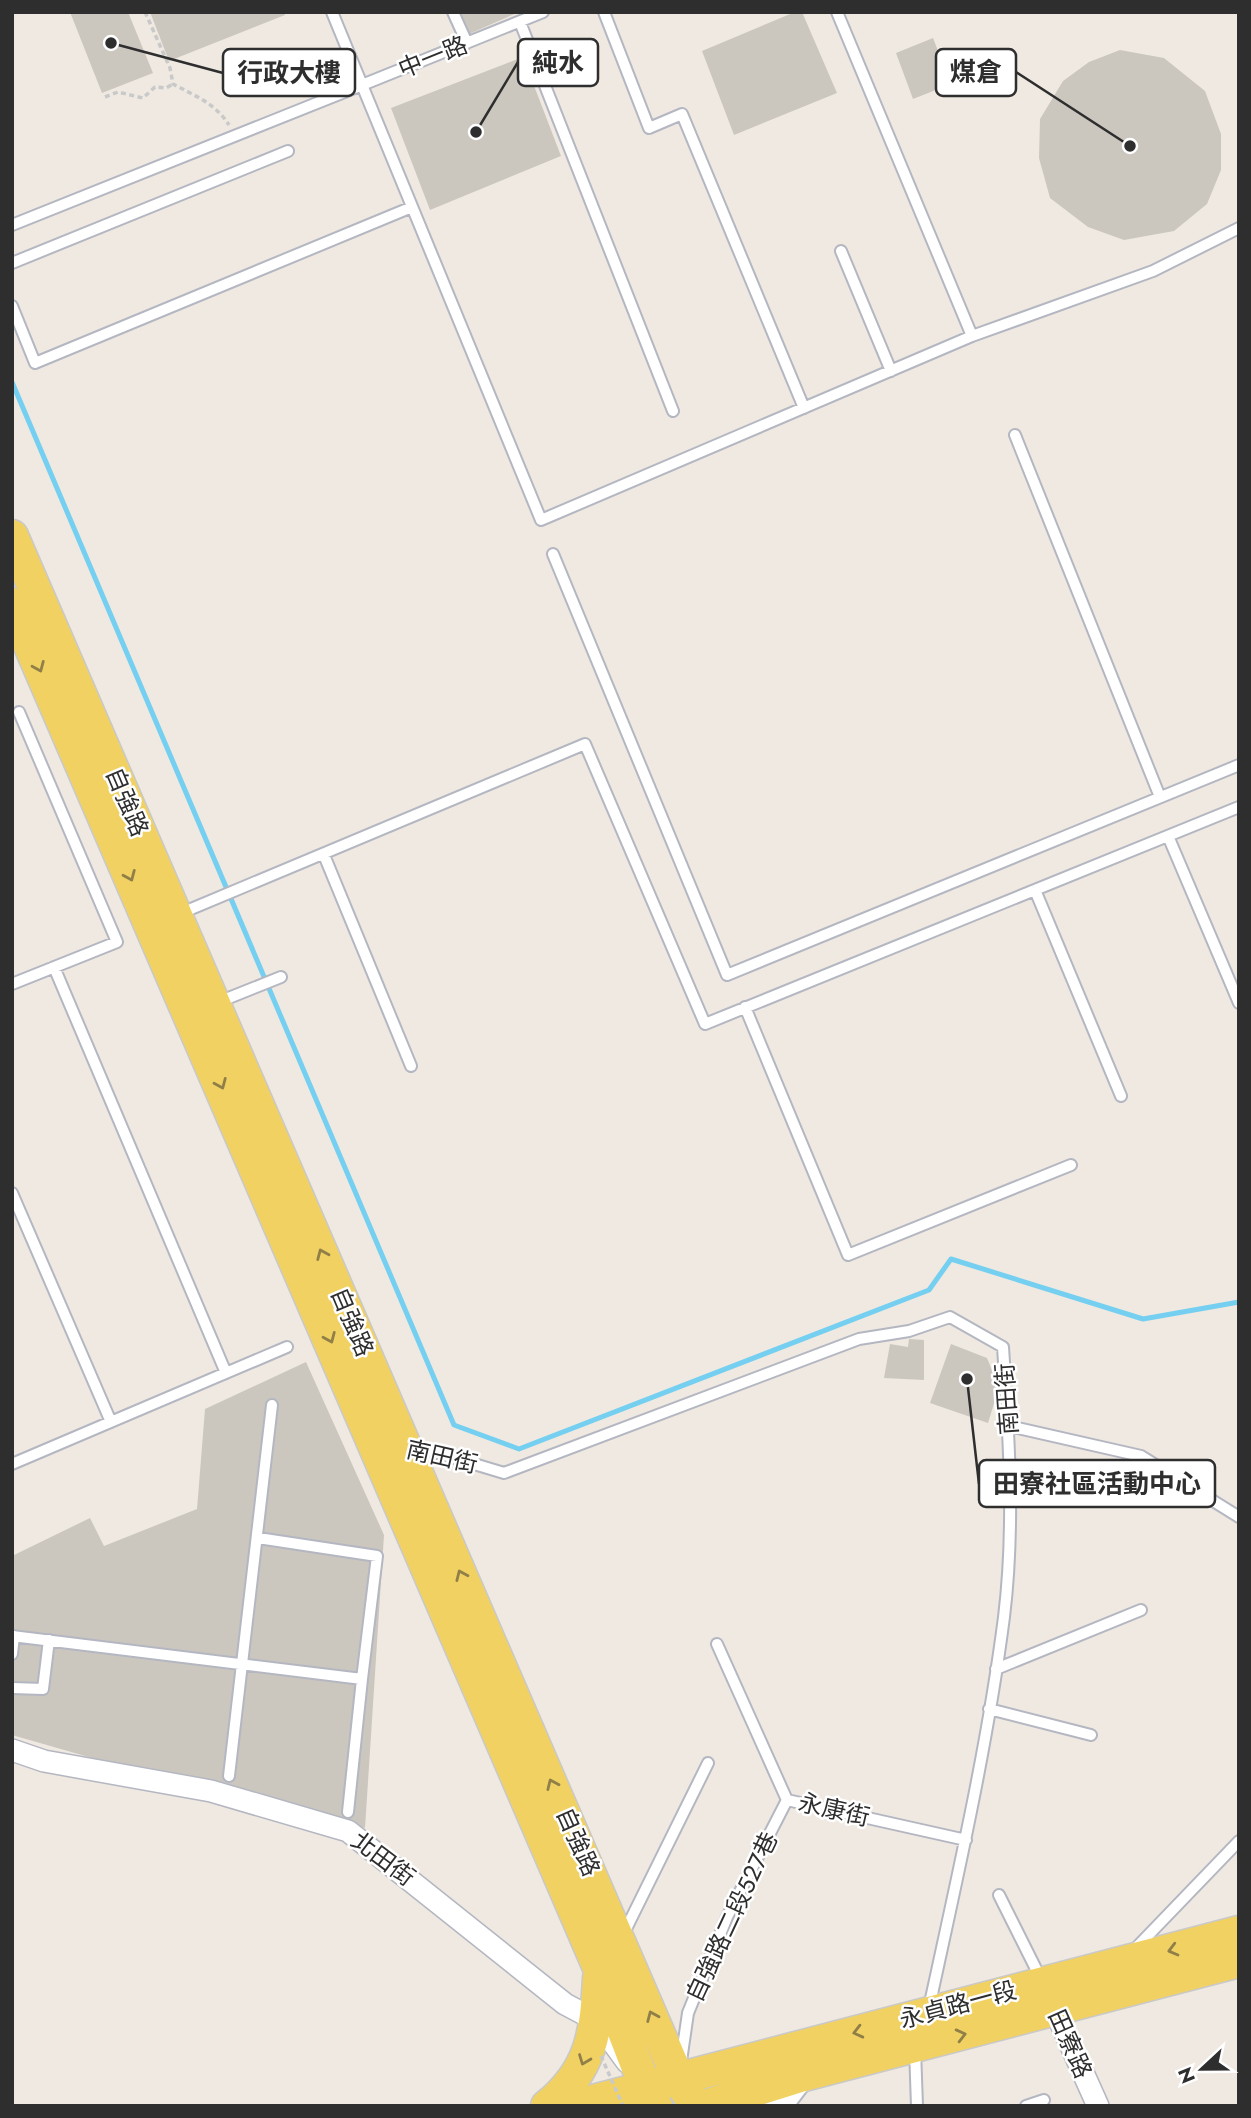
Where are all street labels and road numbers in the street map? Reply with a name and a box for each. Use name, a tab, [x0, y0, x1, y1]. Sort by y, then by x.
street label: 中一路	[393, 27, 473, 86]
street label: 自強路	[97, 762, 158, 842]
street label: 自強路	[322, 1282, 383, 1362]
street label: 南田街	[987, 1362, 1026, 1436]
street label: 南田街	[403, 1431, 481, 1482]
street label: 永康街	[795, 1784, 873, 1835]
street label: 自強路	[548, 1802, 609, 1882]
street label: 北田街	[344, 1823, 423, 1894]
street label: 自強路二段527巷	[677, 1826, 786, 2007]
street label: 永貞路一段	[895, 1972, 1020, 2037]
street label: 田寮路	[1040, 2004, 1101, 2084]

